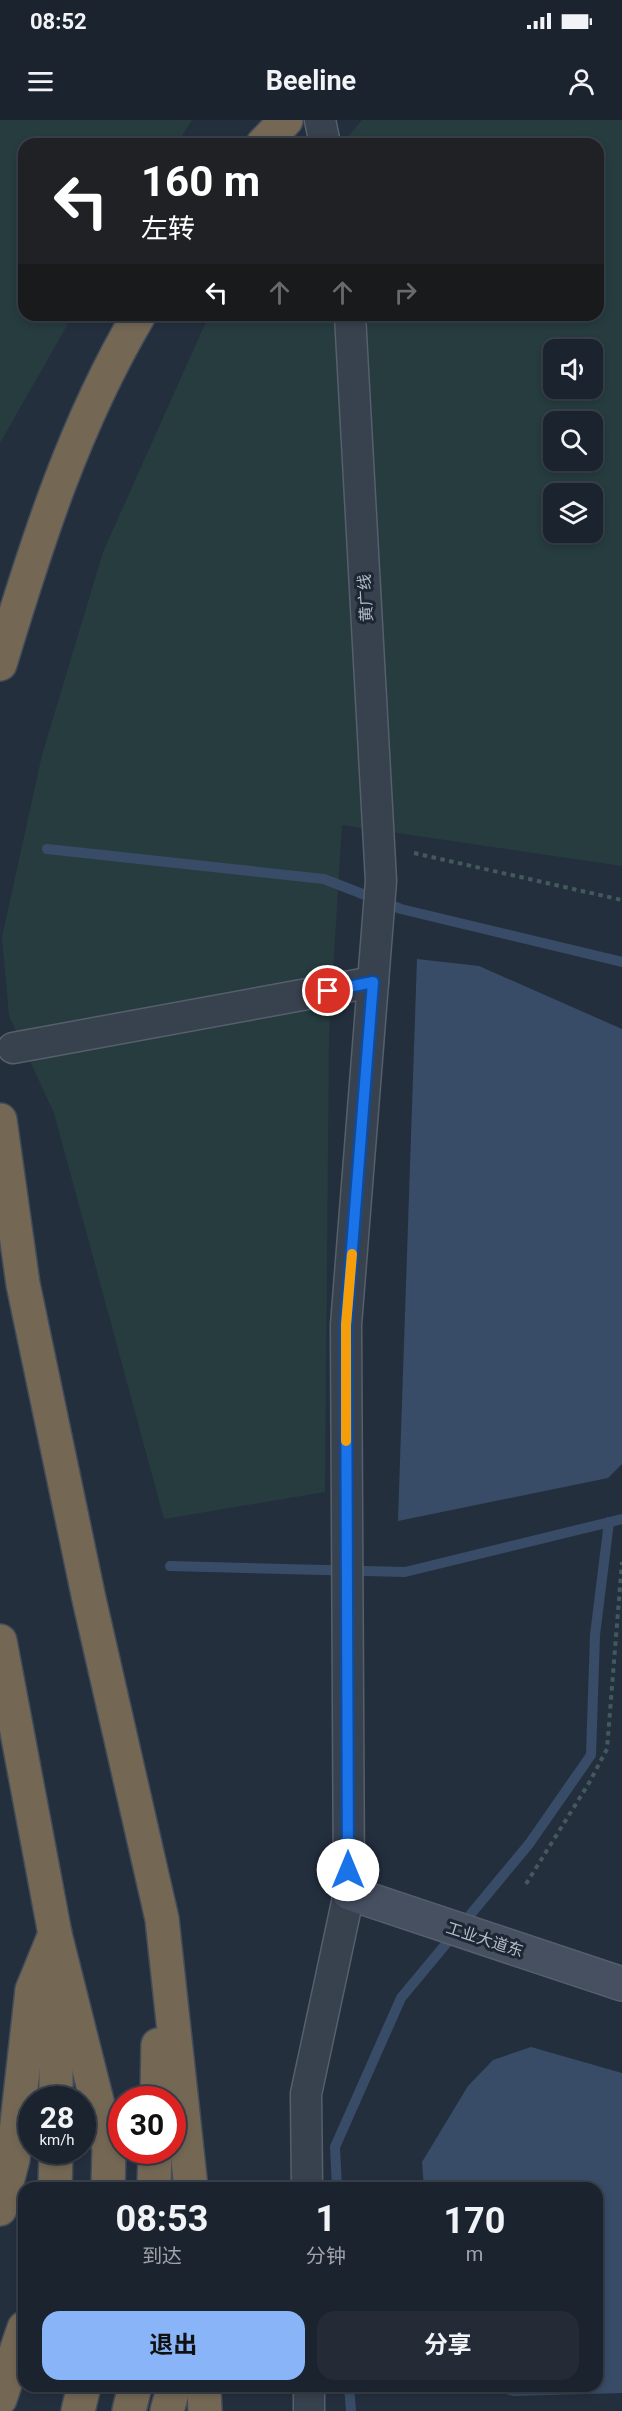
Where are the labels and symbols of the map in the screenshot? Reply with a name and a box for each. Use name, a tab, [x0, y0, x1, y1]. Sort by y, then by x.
street label: 黄广线	[355, 574, 376, 622]
pin	[302, 965, 353, 1016]
position arrow	[316, 1838, 380, 1902]
street label: 工业大道东	[444, 1918, 526, 1961]
speed limit sign: 30	[108, 2086, 186, 2164]

